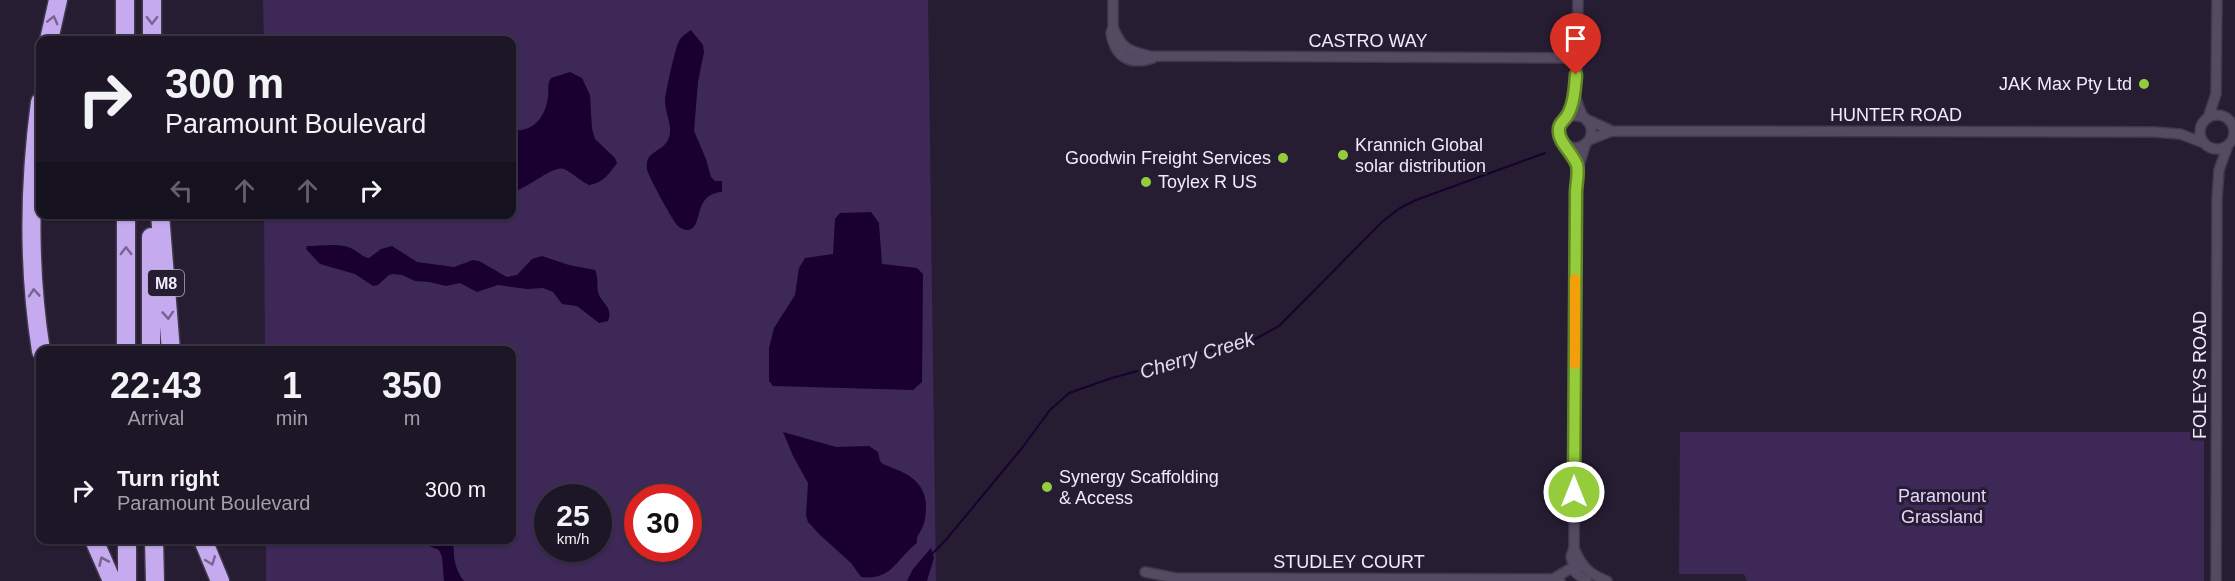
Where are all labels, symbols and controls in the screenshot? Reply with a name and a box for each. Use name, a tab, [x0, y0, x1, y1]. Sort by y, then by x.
pin	[1550, 13, 1601, 75]
one-way arrow	[46, 15, 59, 25]
one-way arrow	[146, 16, 158, 25]
icon: arrive	[1559, 22, 1592, 55]
street label: CASTRO WAY	[1308, 31, 1428, 51]
icon: right	[66, 60, 144, 138]
text: 300 m	[165, 60, 284, 107]
place label: JAK Max Pty Ltd	[1999, 74, 2132, 94]
marker: JAK Max Pty Ltd	[2137, 77, 2151, 91]
street label: HUNTER ROAD	[1830, 105, 1962, 125]
text: Paramount Boulevard	[165, 109, 426, 139]
place label: Krannich Global solar distribution	[1355, 135, 1486, 176]
place label: Goodwin Freight Services	[1065, 148, 1271, 168]
marker: Krannich Global solar distribution	[1336, 148, 1350, 162]
marker: Goodwin Freight Services	[1276, 151, 1290, 165]
place label: Toylex R US	[1158, 172, 1257, 192]
icon: left	[165, 174, 198, 207]
icon: ahead	[228, 174, 261, 207]
icon: ahead	[291, 174, 324, 207]
icon: right	[354, 174, 387, 207]
marker: Toylex R US	[1139, 175, 1153, 189]
one-way arrow	[120, 246, 132, 255]
road number: M8	[148, 270, 184, 296]
one-way arrow	[28, 288, 41, 297]
one-way arrow	[161, 310, 174, 319]
street label: FOLEYS ROAD	[2190, 311, 2210, 439]
water label: Cherry Creek	[1137, 327, 1258, 383]
text: 22:43	[110, 365, 202, 406]
text: 1	[282, 365, 302, 406]
text: 350	[382, 365, 442, 406]
text: Arrival	[128, 407, 184, 429]
text: min	[276, 407, 308, 429]
text: m	[404, 407, 420, 429]
position arrow	[1542, 460, 1606, 524]
text: Turn right	[117, 466, 219, 491]
place label: Synergy Scaffolding & Access	[1059, 467, 1219, 508]
icon: right	[66, 474, 99, 507]
text: 300 m	[425, 477, 486, 502]
marker: Synergy Scaffolding & Access	[1040, 480, 1054, 494]
speed limit sign: 30	[624, 484, 702, 562]
park label: Paramount Grassland	[1898, 486, 1986, 527]
text: Paramount Boulevard	[117, 492, 310, 514]
text: 25	[556, 499, 590, 532]
text: km/h	[557, 530, 589, 547]
street label: STUDLEY COURT	[1273, 552, 1425, 572]
one-way arrow	[204, 554, 216, 565]
one-way arrow	[98, 556, 110, 567]

